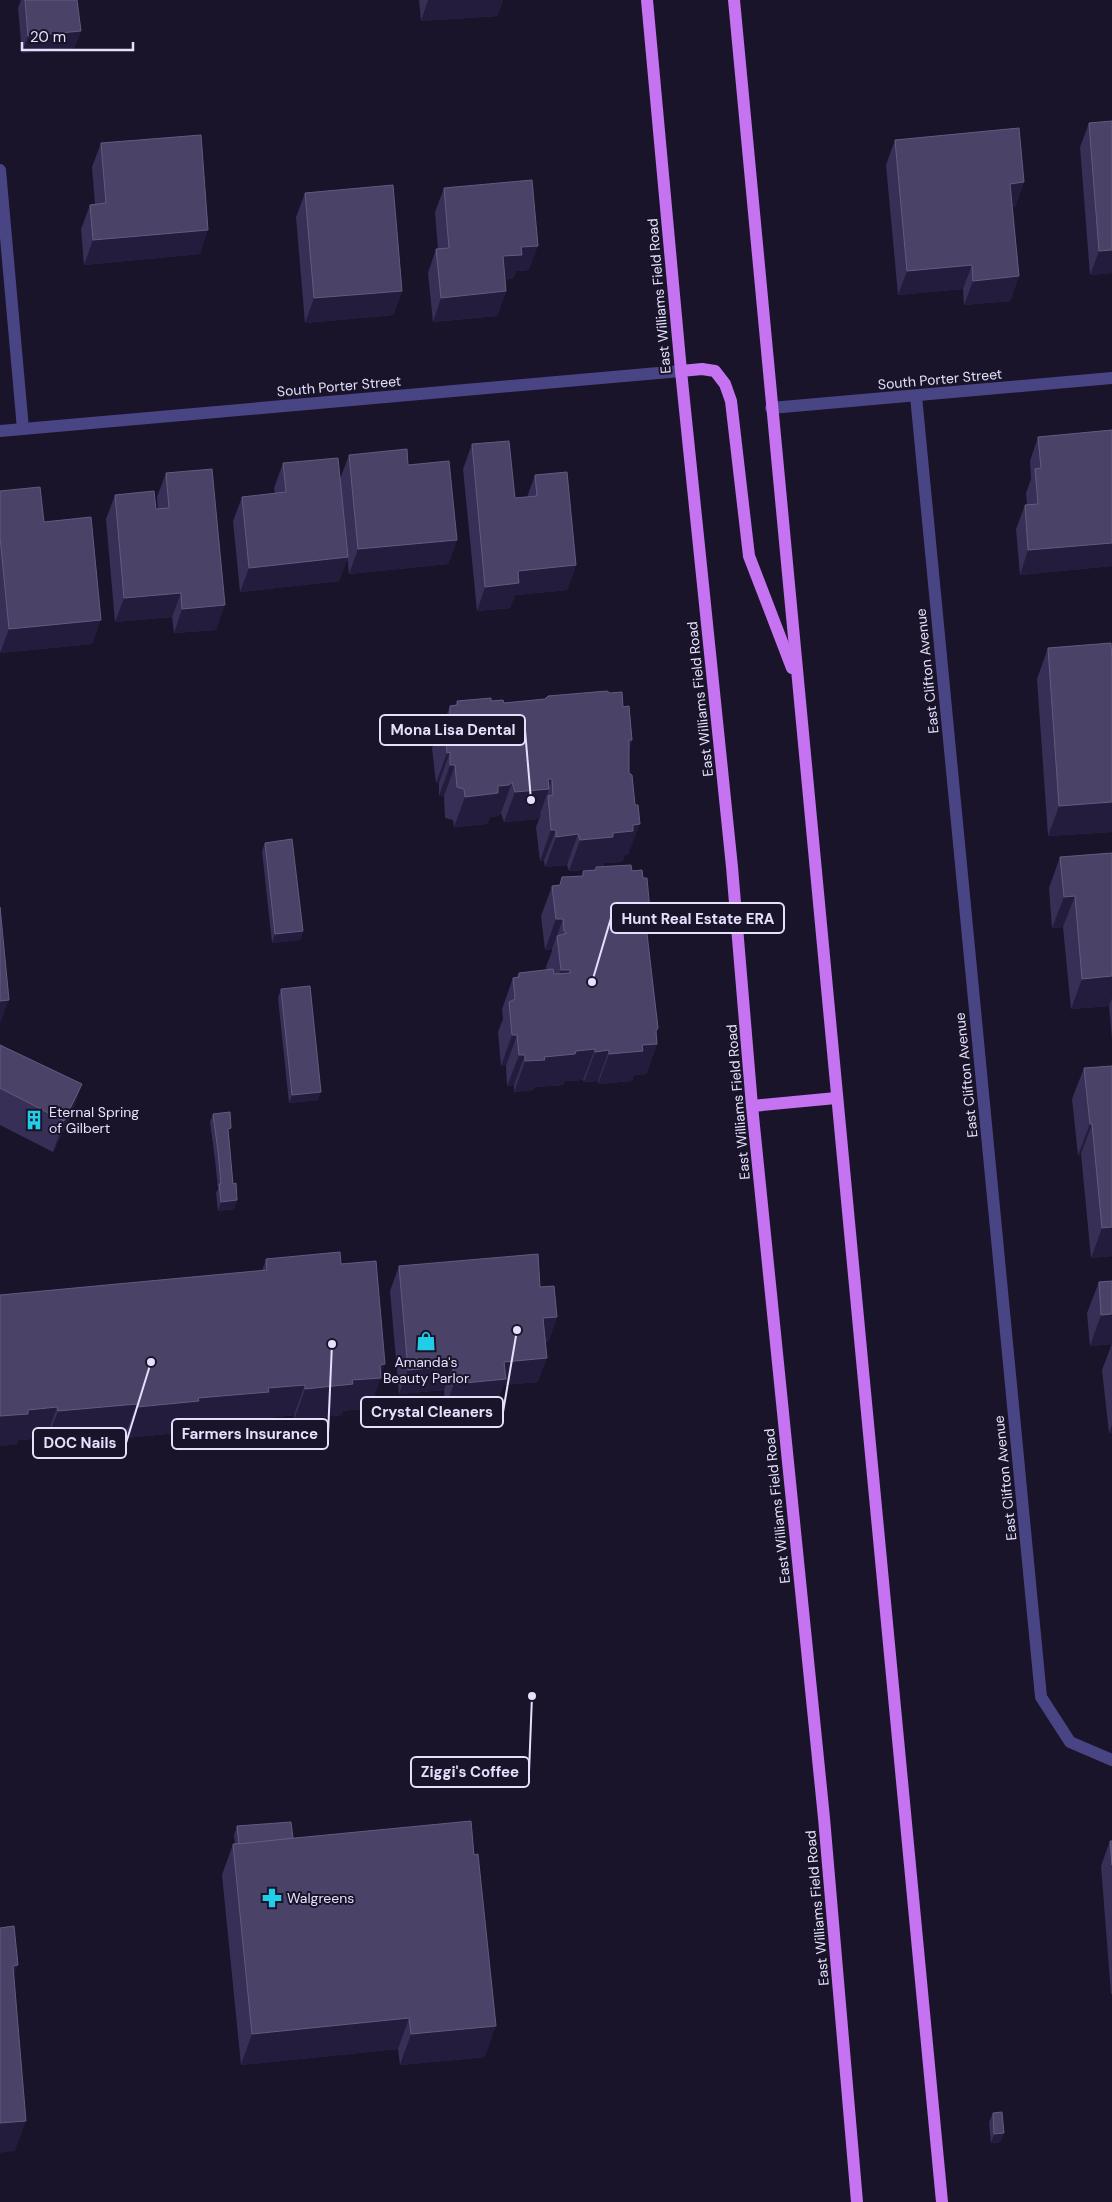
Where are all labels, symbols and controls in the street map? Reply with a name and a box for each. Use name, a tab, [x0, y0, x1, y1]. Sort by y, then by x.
scale bar	[22, 20, 134, 52]
text: 20 m	[30, 27, 66, 47]
street label: East Williams Field Road	[643, 218, 675, 374]
street label: South Porter Street	[877, 365, 1003, 393]
street label: South Porter Street	[276, 372, 402, 400]
street label: East Clifton Avenue	[911, 608, 943, 734]
street label: East Williams Field Road	[683, 621, 717, 777]
callout: Mona Lisa Dental	[380, 715, 525, 745]
text: Mona Lisa Dental	[391, 720, 515, 740]
callout: Hunt Real Estate ERA	[611, 903, 784, 933]
text: Hunt Real Estate ERA	[622, 909, 775, 929]
street label: East Clifton Avenue	[950, 1012, 982, 1138]
street label: East Williams Field Road	[722, 1024, 754, 1180]
place label: Eternal Spring of Gilbert	[49, 1103, 139, 1137]
building icon: Eternal Spring of Gilbert	[23, 1109, 45, 1131]
shop icon: Amanda's Beauty Parlor	[415, 1330, 437, 1352]
place label: Amanda's Beauty Parlor	[383, 1353, 469, 1387]
callout: Crystal Cleaners	[361, 1397, 503, 1427]
text: Crystal Cleaners	[371, 1402, 493, 1422]
street label: East Clifton Avenue	[989, 1415, 1021, 1541]
callout: Farmers Insurance	[172, 1419, 328, 1449]
text: Farmers Insurance	[182, 1424, 318, 1444]
callout: DOC Nails	[33, 1428, 126, 1458]
street label: East Williams Field Road	[760, 1428, 794, 1584]
text: DOC Nails	[44, 1433, 116, 1453]
callout: Ziggi's Coffee	[411, 1757, 529, 1787]
text: Ziggi's Coffee	[421, 1762, 519, 1782]
street label: East Williams Field Road	[801, 1830, 833, 1986]
pharmacy icon: Walgreens	[261, 1887, 283, 1909]
place label: Walgreens	[287, 1889, 354, 1907]

